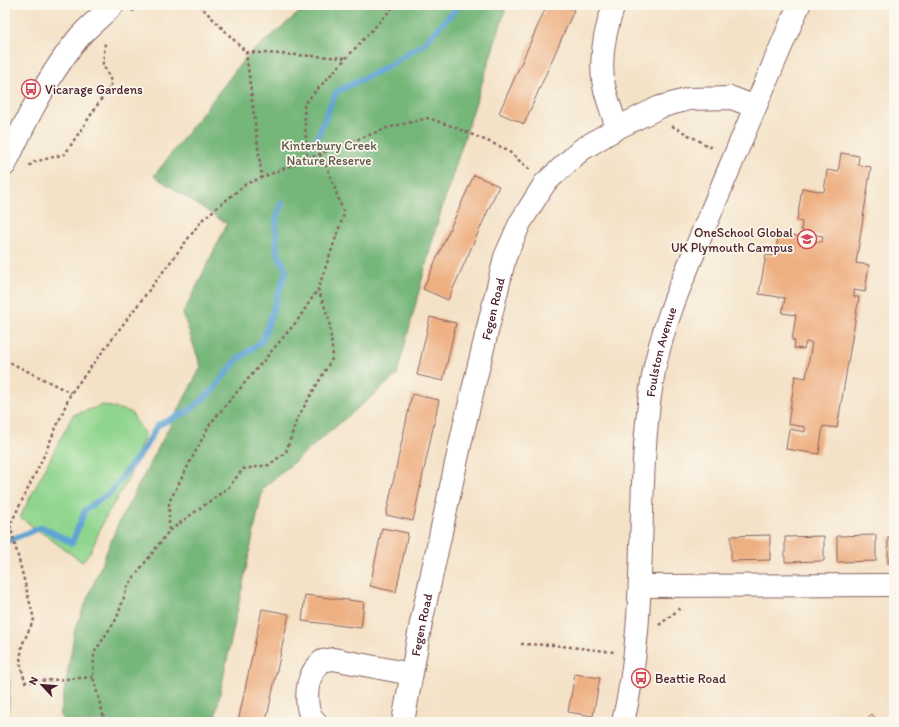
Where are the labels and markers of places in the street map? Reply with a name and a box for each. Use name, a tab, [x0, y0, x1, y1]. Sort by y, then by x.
bus stop icon: Vicarage Gardens	[20, 78, 42, 100]
place label: Vicarage Gardens	[45, 82, 143, 97]
place label: OneSchool Global UK Plymouth Campus	[671, 225, 793, 255]
school or university icon: OneSchool Global UK Plymouth Campus	[796, 228, 818, 250]
bus stop icon: Beattie Road	[630, 667, 652, 689]
place label: Beattie Road	[655, 671, 726, 686]

